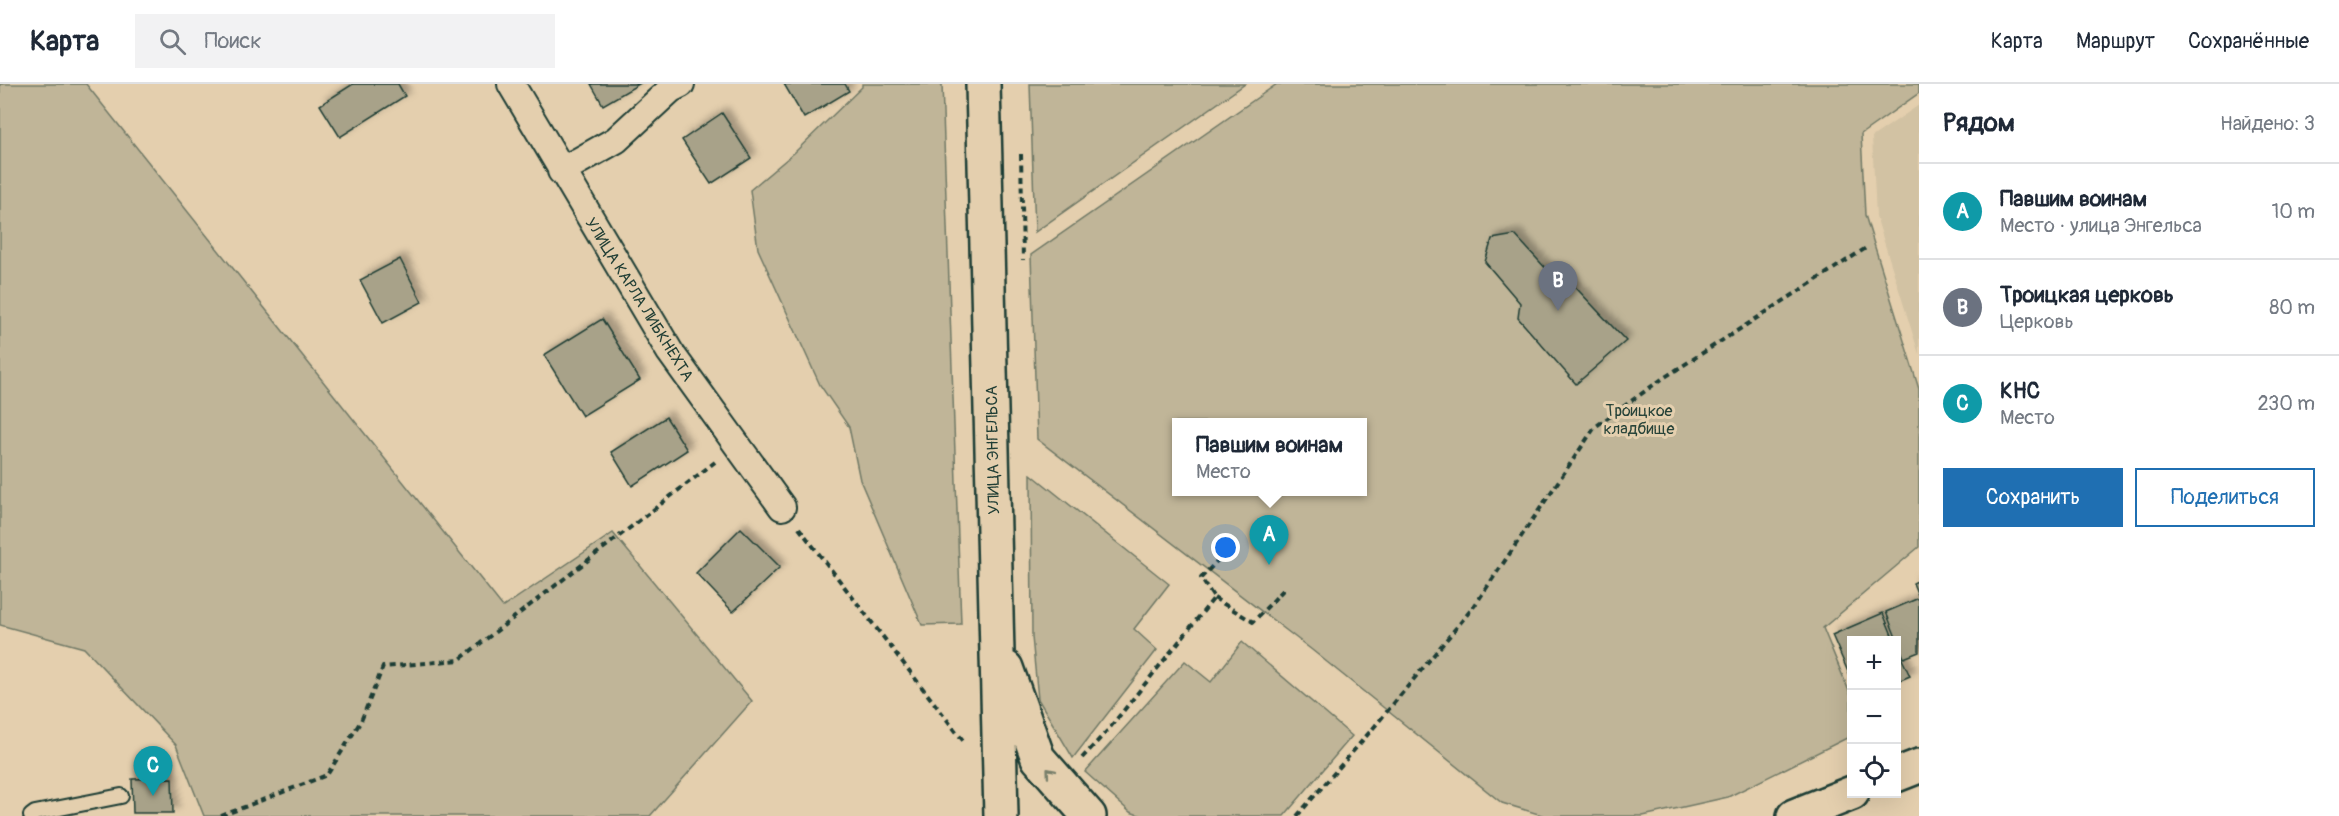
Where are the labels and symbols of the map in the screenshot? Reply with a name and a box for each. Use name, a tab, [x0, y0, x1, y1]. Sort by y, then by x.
street label: УЛИЦА КАРЛА ЛИБКНЕХТА	[581, 214, 698, 385]
pin: B	[1538, 262, 1578, 311]
street label: УЛИЦА ЭНГЕЛЬСА	[982, 385, 1004, 515]
park label: Троицкое кладбище	[1604, 401, 1675, 439]
pin: A	[1250, 516, 1288, 565]
your location	[1211, 533, 1240, 562]
pin: C	[134, 746, 172, 796]
one-way arrow	[1047, 768, 1058, 779]

